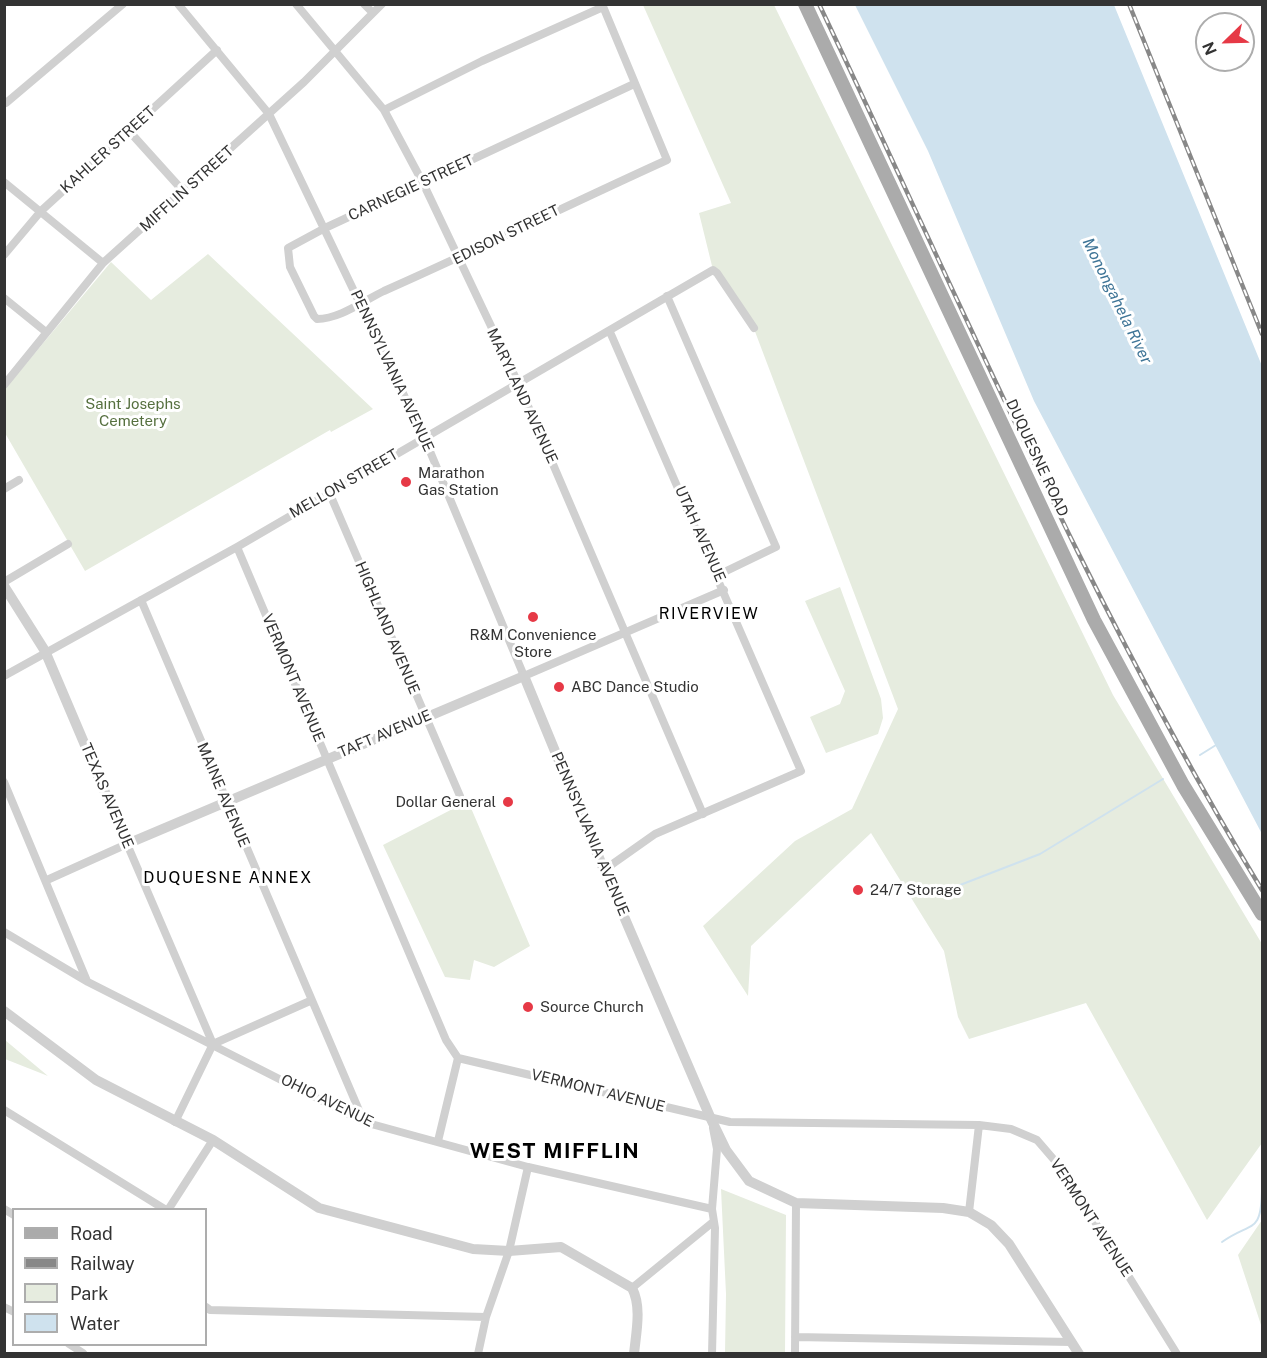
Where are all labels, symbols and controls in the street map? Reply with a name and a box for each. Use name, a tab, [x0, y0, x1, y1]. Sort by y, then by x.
north arrow	[1195, 12, 1255, 72]
text: N	[1199, 39, 1221, 58]
street label: KAHLER STREET	[57, 103, 159, 197]
street label: MIFFLIN STREET	[136, 142, 238, 236]
street label: CARNEGIE STREET	[345, 151, 477, 225]
street label: EDISON STREET	[450, 201, 562, 269]
water label: Monongahela River	[1078, 235, 1156, 367]
street label: PENNSYLVANIA AVENUE	[347, 287, 437, 455]
street label: MARYLAND AVENUE	[483, 325, 561, 467]
park label: Saint Josephs Cemetery	[85, 395, 181, 430]
street label: DUQUESNE ROAD	[1002, 396, 1072, 520]
street label: MELLON STREET	[286, 446, 402, 522]
place label: Marathon Gas Station	[418, 464, 499, 499]
marker: Marathon Gas Station	[399, 475, 413, 489]
street label: UTAH AVENUE	[671, 483, 729, 585]
street label: HIGHLAND AVENUE	[351, 559, 423, 697]
district label: RIVERVIEW	[659, 604, 759, 624]
marker: R&M Convenience Store	[526, 610, 540, 624]
street label: VERMONT AVENUE	[258, 611, 328, 745]
place label: R&M Convenience Store	[470, 626, 596, 661]
place label: ABC Dance Studio	[571, 678, 699, 696]
marker: ABC Dance Studio	[552, 680, 566, 694]
street label: TAFT AVENUE	[336, 706, 434, 762]
street label: MAINE AVENUE	[193, 740, 253, 850]
street label: TEXAS AVENUE	[77, 741, 137, 851]
street label: PENNSYLVANIA AVENUE	[547, 749, 633, 919]
place label: Dollar General	[395, 793, 496, 811]
marker: Dollar General	[501, 795, 515, 809]
district label: DUQUESNE ANNEX	[143, 868, 313, 888]
place label: 24/7 Storage	[870, 881, 962, 899]
marker: 24/7 Storage	[851, 883, 865, 897]
place label: Source Church	[540, 998, 644, 1016]
marker: Source Church	[521, 1000, 535, 1014]
street label: VERMONT AVENUE	[529, 1066, 667, 1116]
street label: OHIO AVENUE	[278, 1071, 376, 1131]
district label: WEST MIFFLIN	[470, 1139, 640, 1165]
street label: VERMONT AVENUE	[1046, 1156, 1136, 1280]
legend	[12, 1208, 207, 1346]
text: Road	[70, 1223, 113, 1244]
text: Railway	[70, 1253, 135, 1274]
text: Park	[70, 1283, 108, 1304]
text: Water	[70, 1313, 120, 1334]

